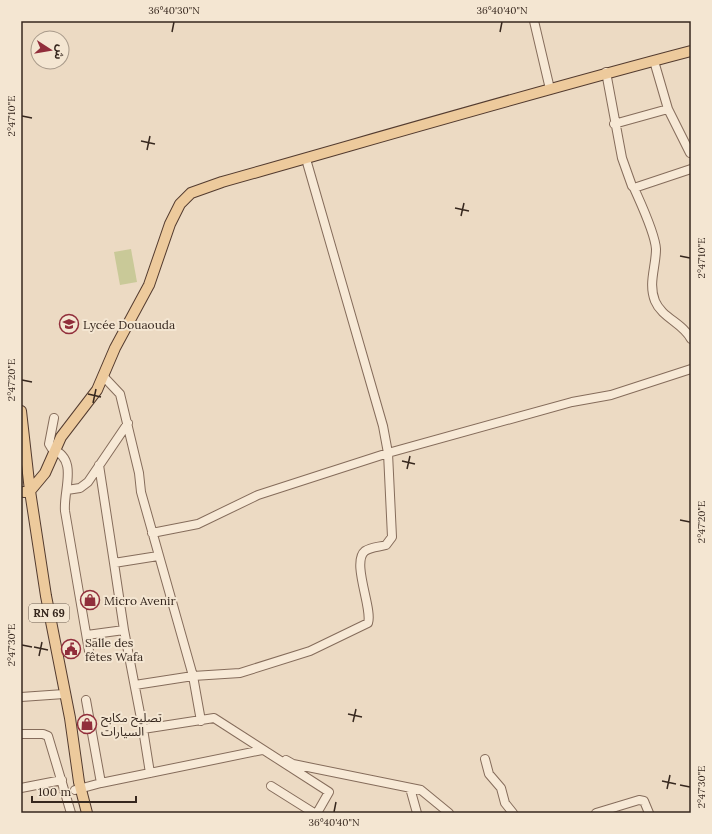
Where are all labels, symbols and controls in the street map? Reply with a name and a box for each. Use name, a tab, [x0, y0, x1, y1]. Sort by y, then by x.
text: 36°40'30"N	[148, 4, 200, 17]
text: 36°40'40"N	[476, 4, 528, 17]
north arrow	[30, 30, 70, 70]
text: ش	[51, 43, 68, 61]
text: 2°47'10"E	[5, 96, 18, 136]
text: 2°47'10"E	[695, 238, 708, 278]
school or university icon: Lycée Douaouda	[58, 313, 80, 335]
place label: Lycée Douaouda	[83, 317, 175, 332]
text: 2°47'20"E	[5, 359, 18, 401]
text: 2°47'20"E	[695, 501, 708, 543]
shop icon: Micro Avenir	[79, 589, 101, 611]
place label: Micro Avenir	[104, 593, 176, 608]
road number: RN 69	[29, 604, 69, 622]
text: 2°47'30"E	[5, 624, 18, 666]
place label: Salle des fêtes Wafa	[85, 635, 143, 664]
public building icon: Salle des fêtes Wafa	[60, 638, 82, 660]
place label: تصليح مكابح السيارات	[101, 710, 162, 739]
shop icon: تصليح مكابح السيارات	[76, 713, 98, 735]
text: 2°47'30"E	[695, 766, 708, 808]
scale bar	[32, 778, 136, 804]
text: 100 m	[38, 784, 71, 799]
text: 36°40'40"N	[308, 816, 360, 829]

